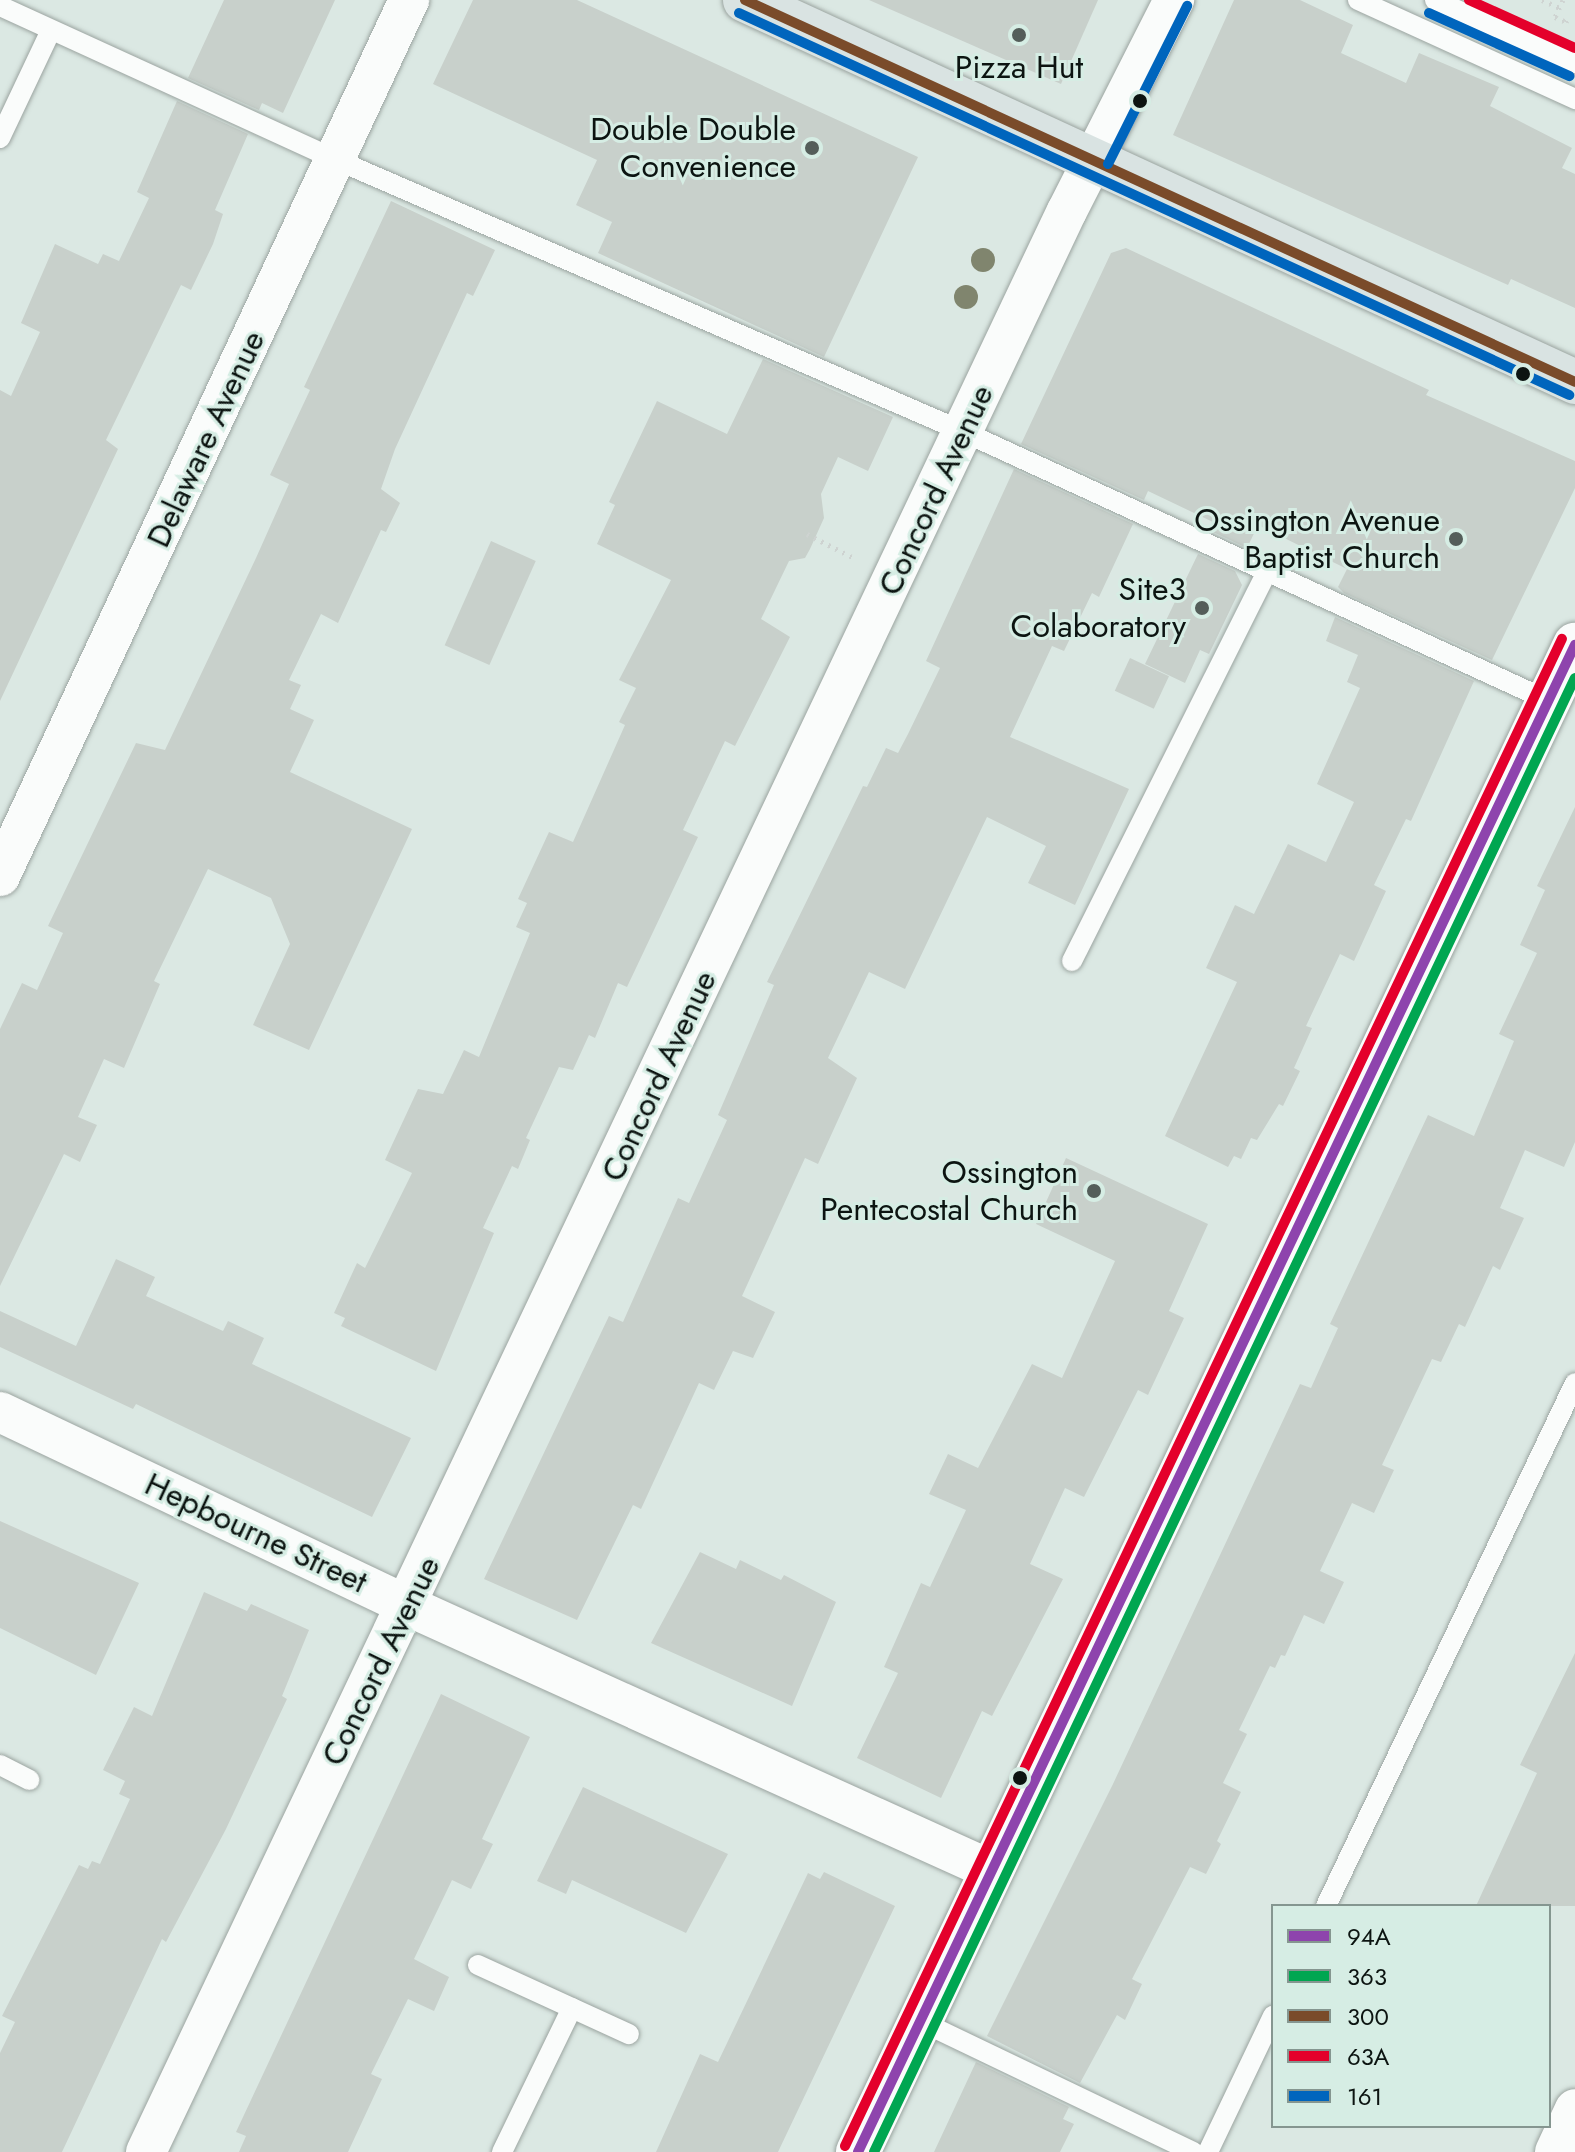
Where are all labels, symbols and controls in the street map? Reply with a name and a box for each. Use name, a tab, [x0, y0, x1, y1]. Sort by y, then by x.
marker: Pizza Hut	[1010, 26, 1028, 44]
place label: Pizza Hut	[955, 48, 1083, 86]
unlabelled marker	[1132, 93, 1148, 109]
place label: Double Double Convenience	[590, 111, 796, 186]
marker: Double Double Convenience	[803, 139, 821, 157]
street label: Delaware Avenue	[139, 325, 273, 553]
unlabelled marker	[1515, 366, 1531, 382]
street label: Concord Avenue	[871, 379, 1001, 601]
place label: Ossington Avenue Baptist Church	[1194, 502, 1440, 577]
marker: Ossington Avenue Baptist Church	[1447, 530, 1465, 548]
place label: Site3 Colaboratory	[1011, 571, 1186, 646]
marker: Site3 Colaboratory	[1193, 599, 1211, 617]
street label: Concord Avenue	[594, 965, 724, 1187]
place label: Ossington Pentecostal Church	[820, 1154, 1078, 1229]
marker: Ossington Pentecostal Church	[1085, 1182, 1103, 1200]
street label: Hepbourne Street	[139, 1465, 373, 1601]
street label: Concord Avenue	[314, 1550, 448, 1772]
unlabelled marker	[1012, 1770, 1028, 1786]
legend	[1271, 1904, 1551, 2128]
text: 94A	[1347, 1919, 1391, 1954]
text: 363	[1347, 1959, 1387, 1994]
text: 300	[1347, 1999, 1389, 2034]
text: 63A	[1347, 2039, 1389, 2074]
text: 161	[1347, 2079, 1382, 2114]

